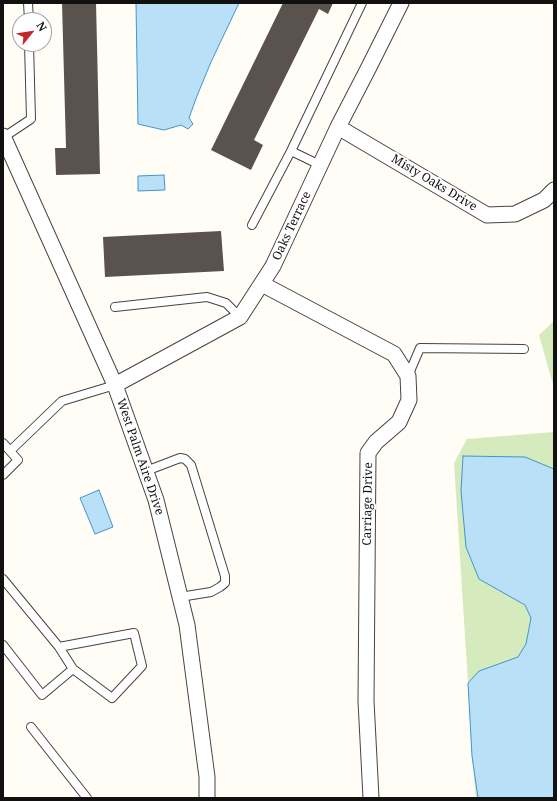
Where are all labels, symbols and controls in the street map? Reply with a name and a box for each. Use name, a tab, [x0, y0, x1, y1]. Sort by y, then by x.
north arrow	[12, 12, 52, 52]
text: N	[33, 19, 51, 34]
street label: Misty Oaks Drive	[389, 152, 479, 214]
street label: Oaks Terrace	[270, 189, 314, 263]
street label: West Palm Aire Drive	[113, 397, 167, 517]
street label: Carriage Drive	[360, 462, 376, 546]

